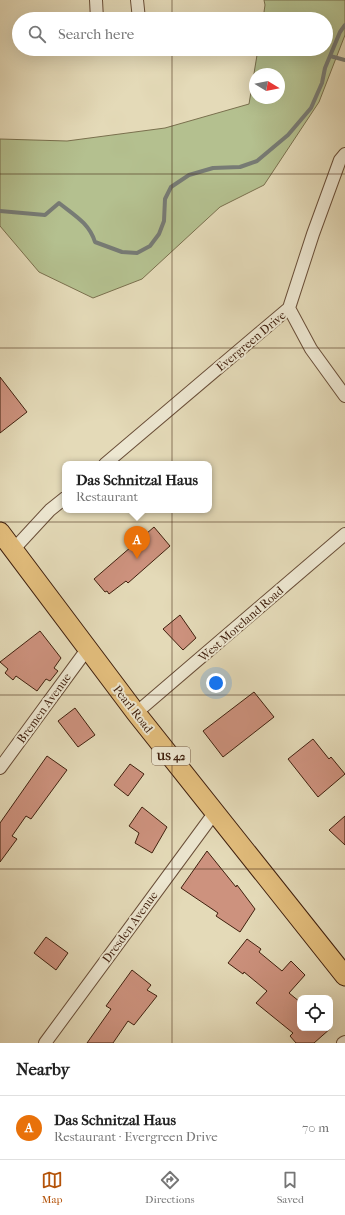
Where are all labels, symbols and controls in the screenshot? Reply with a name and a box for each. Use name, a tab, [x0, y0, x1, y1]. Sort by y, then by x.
search box	[12, 12, 333, 56]
icon: search	[26, 23, 48, 45]
text: Search here	[58, 25, 134, 43]
north arrow	[249, 68, 285, 104]
street label: Evergreen Drive	[214, 308, 289, 374]
popup	[62, 461, 212, 513]
text: Das Schnitzal Haus	[76, 471, 198, 489]
text: Restaurant	[76, 489, 138, 504]
pin: A	[124, 526, 150, 559]
street label: West Moreland Road	[195, 583, 287, 665]
street label: Bremen Avenue	[14, 670, 74, 746]
your location	[206, 673, 226, 693]
street label: Pearl Road	[110, 683, 156, 736]
road number: US 42	[152, 747, 190, 765]
street label: Dresden Avenue	[99, 888, 161, 966]
map controls	[297, 995, 333, 1031]
button: locate	[297, 995, 333, 1031]
text: Nearby	[16, 1059, 70, 1079]
text: Das Schnitzal Haus	[54, 1111, 176, 1129]
text: A	[25, 1120, 33, 1135]
text: 70 m	[302, 1120, 329, 1135]
text: Restaurant · Evergreen Drive	[54, 1129, 218, 1144]
tab: Map	[41, 1169, 63, 1206]
tab: Directions	[145, 1169, 195, 1206]
tab: Saved	[277, 1169, 304, 1206]

